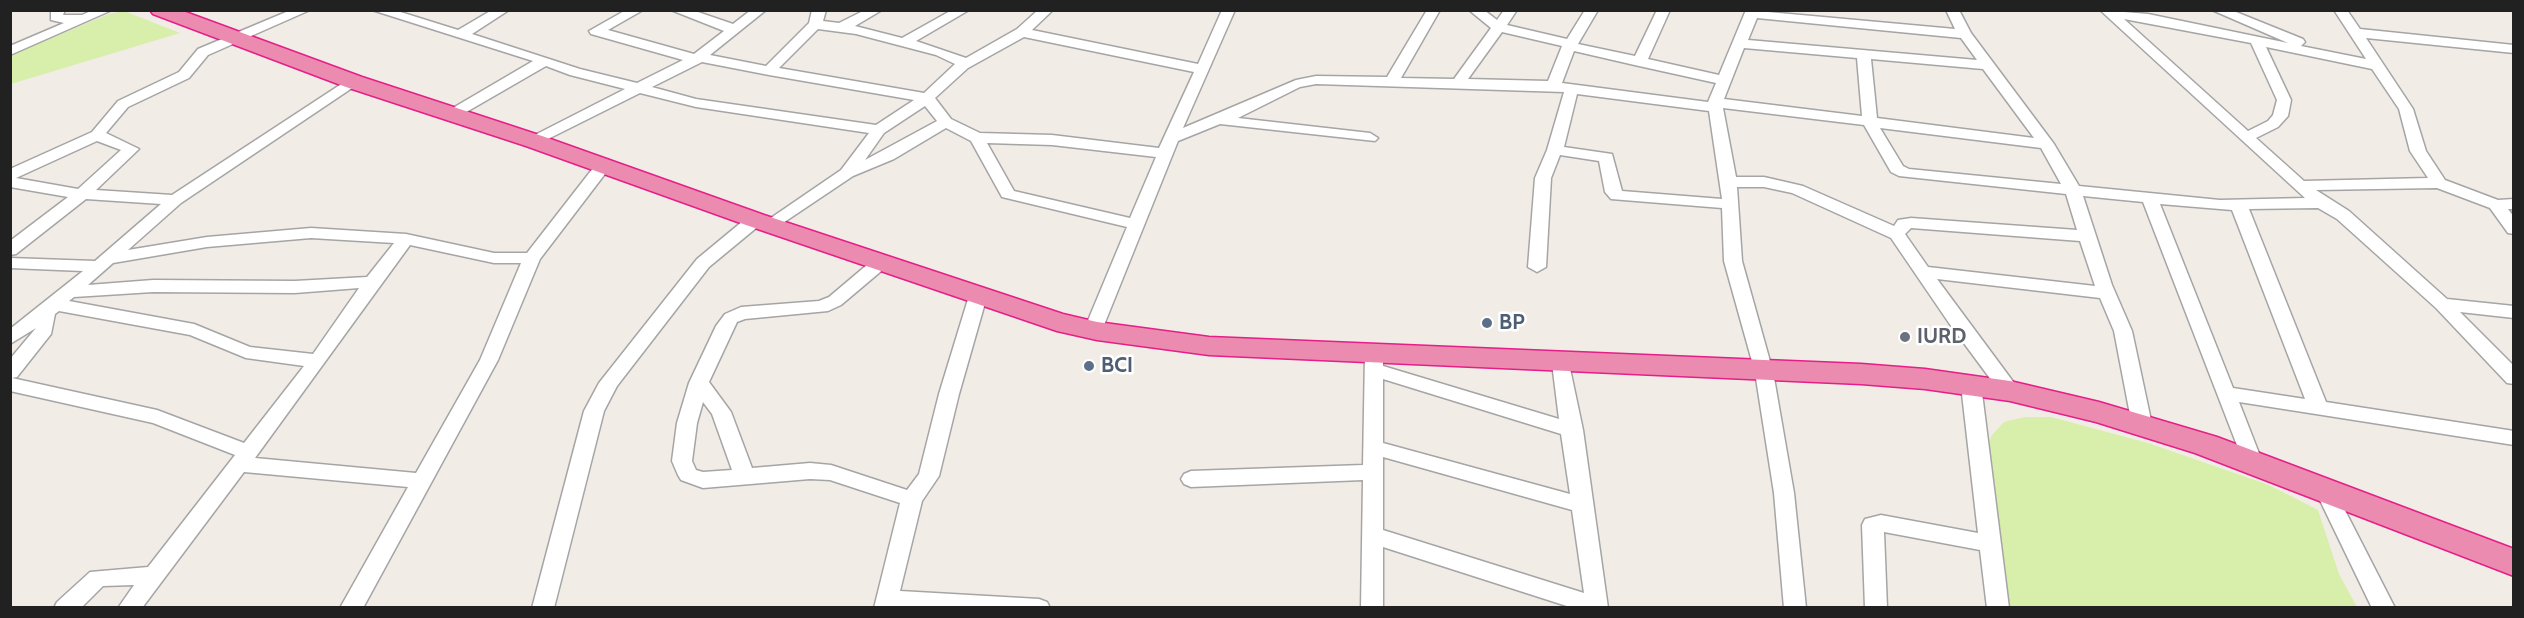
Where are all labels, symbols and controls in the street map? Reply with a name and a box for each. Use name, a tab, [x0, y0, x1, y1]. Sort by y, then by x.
place label: BP	[1499, 310, 1525, 336]
marker: BP	[1480, 316, 1494, 330]
place label: IURD	[1917, 324, 1966, 350]
marker: IURD	[1898, 330, 1912, 344]
place label: BCI	[1101, 353, 1133, 379]
marker: BCI	[1082, 359, 1096, 373]

